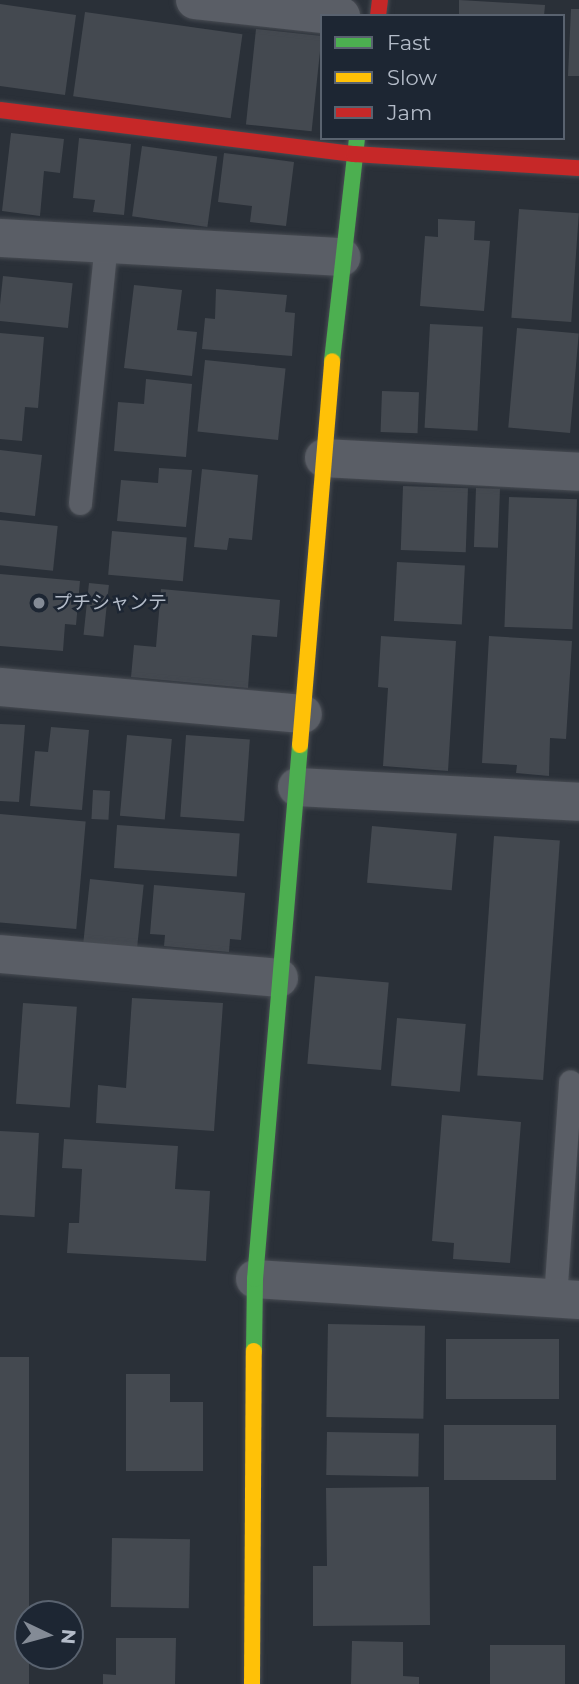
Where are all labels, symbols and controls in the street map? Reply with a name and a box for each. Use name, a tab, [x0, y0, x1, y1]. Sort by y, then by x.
legend	[320, 14, 565, 140]
text: Fast	[387, 30, 431, 55]
text: Slow	[387, 65, 437, 90]
text: Jam	[387, 100, 432, 125]
place label: プチシャンテ	[53, 592, 167, 614]
marker: プチシャンテ	[31, 595, 47, 611]
north arrow	[14, 1600, 84, 1670]
text: N	[56, 1628, 81, 1645]

